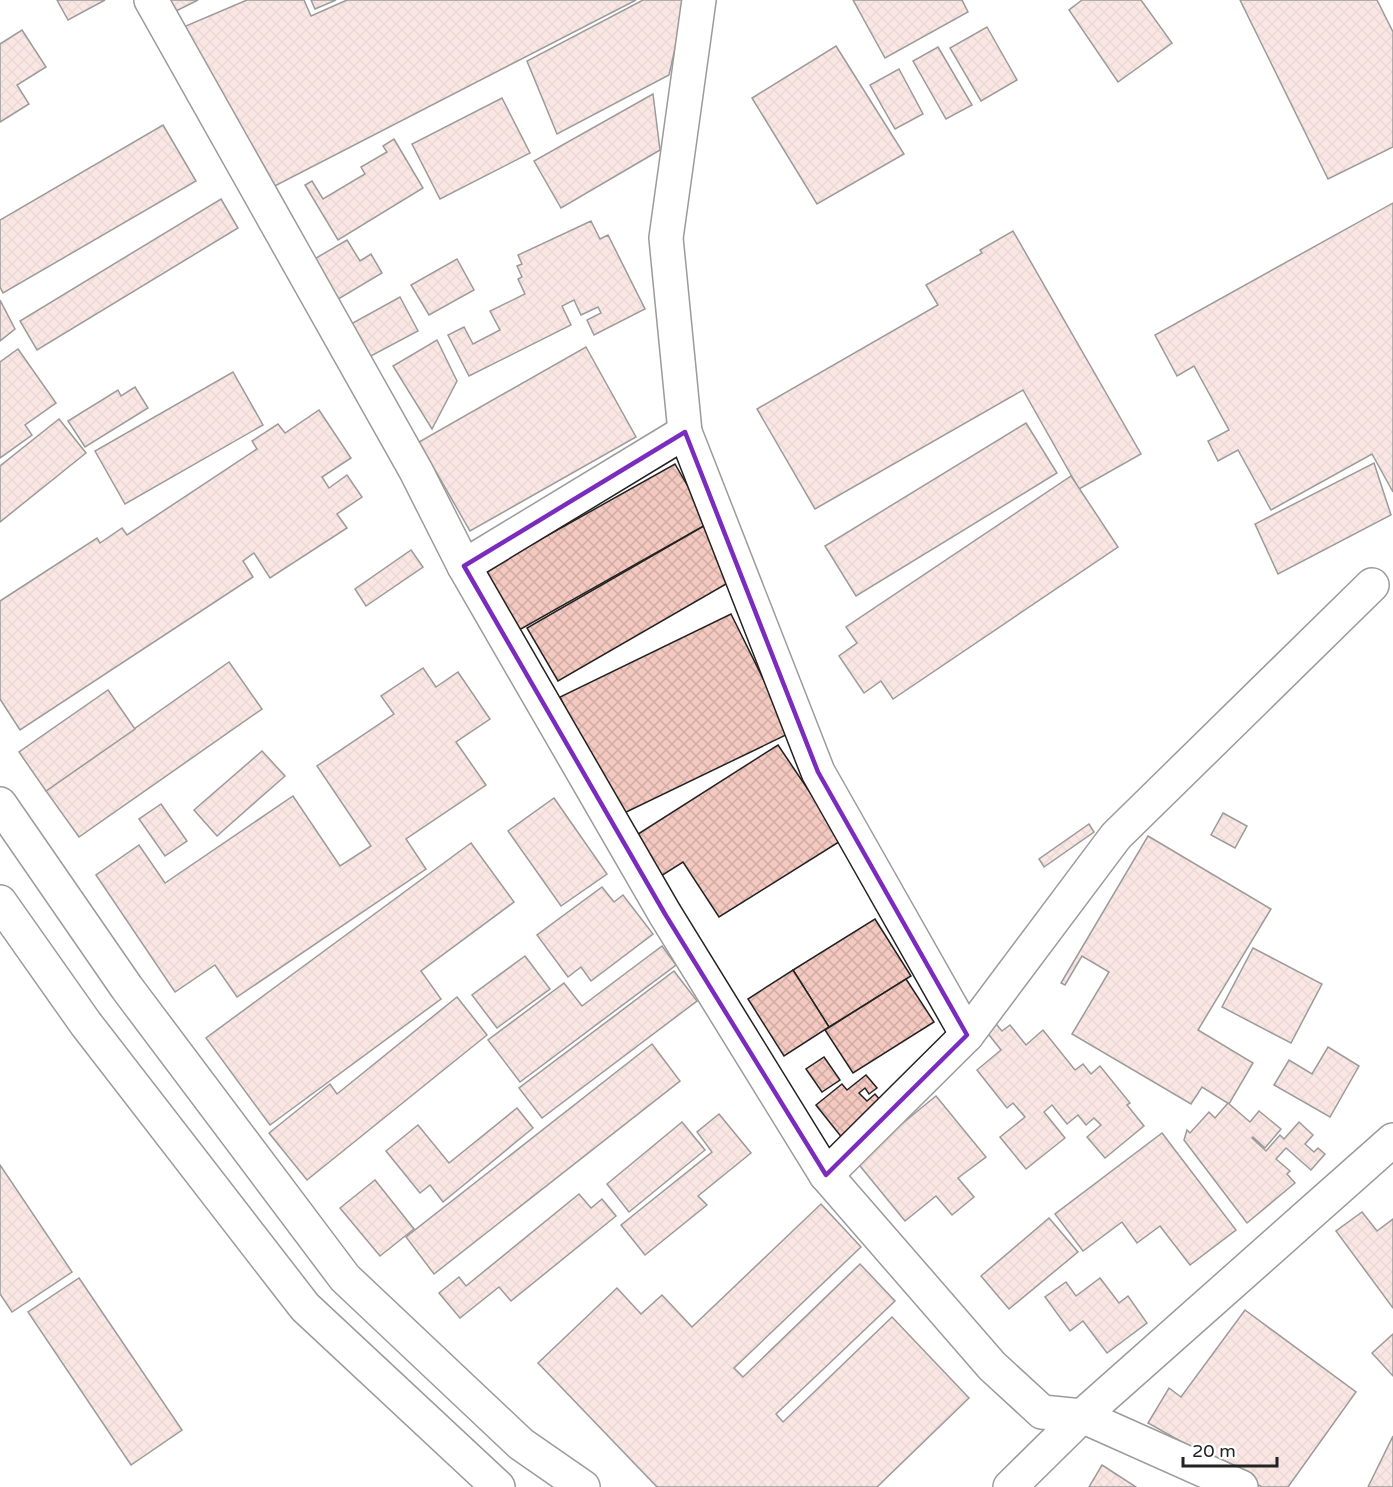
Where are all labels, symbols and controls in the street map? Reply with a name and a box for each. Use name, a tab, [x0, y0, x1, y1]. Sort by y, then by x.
scale bar	[1183, 1430, 1278, 1468]
text: 20 m	[1192, 1440, 1236, 1462]

